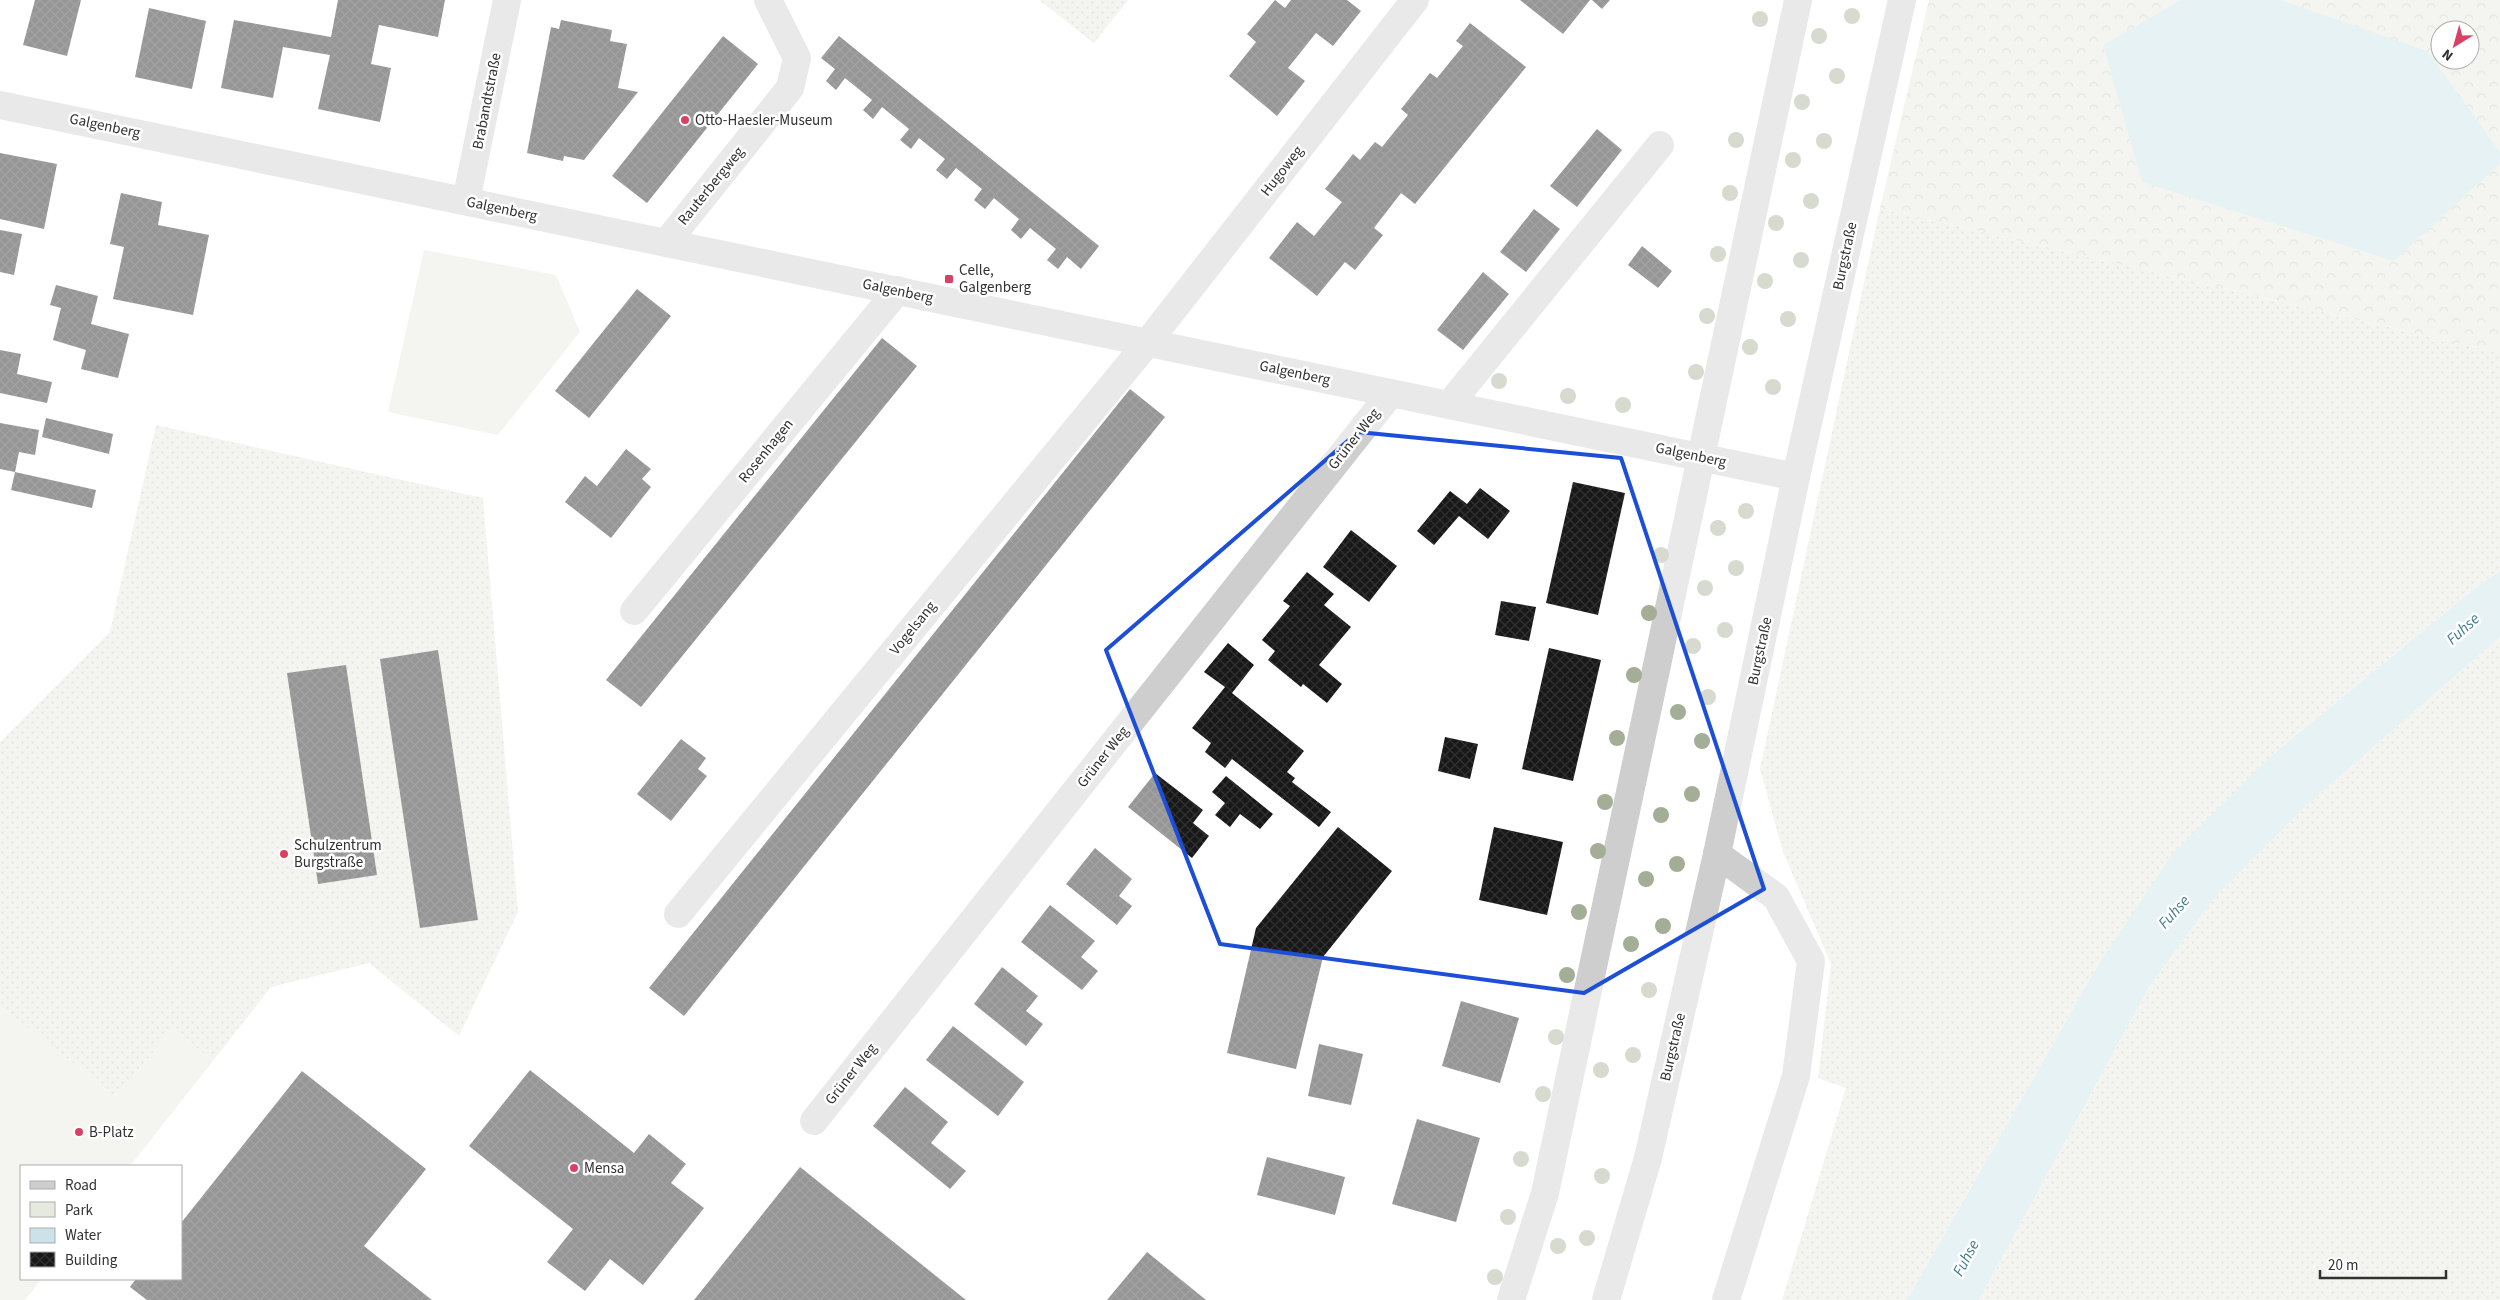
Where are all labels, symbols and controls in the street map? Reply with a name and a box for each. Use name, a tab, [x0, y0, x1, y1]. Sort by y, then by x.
north arrow	[2430, 20, 2480, 70]
text: N	[2438, 44, 2458, 65]
street label: Brabandtstraße	[467, 51, 507, 151]
street label: Galgenberg	[68, 108, 143, 144]
place label: Otto-Haesler-Museum	[695, 110, 833, 131]
marker: Otto-Haesler-Museum	[679, 114, 691, 126]
street label: Hugoweg	[1256, 141, 1309, 201]
street label: Rauterbergweg	[673, 142, 750, 230]
street label: Galgenberg	[465, 191, 540, 227]
street label: Burgstraße	[1828, 220, 1862, 292]
place label: Celle, Galgenberg	[959, 260, 1031, 298]
street label: Galgenberg	[861, 273, 936, 309]
marker: Celle, Galgenberg	[943, 273, 955, 285]
street label: Galgenberg	[1258, 355, 1333, 391]
street label: Grüner Weg	[1323, 403, 1385, 474]
street label: Rosenhagen	[734, 414, 798, 488]
street label: Galgenberg	[1654, 437, 1729, 473]
street label: Vogelsang	[885, 596, 942, 659]
water label: Fuhse	[2441, 608, 2485, 650]
street label: Burgstraße	[1743, 615, 1777, 687]
street label: Grüner Weg	[1072, 721, 1134, 792]
place label: Schulzentrum Burgstraße	[294, 835, 382, 873]
marker: Schulzentrum Burgstraße	[278, 848, 290, 860]
water label: Fuhse	[2153, 890, 2195, 934]
street label: Burgstraße	[1655, 1011, 1691, 1083]
street label: Grüner Weg	[820, 1038, 882, 1109]
place label: B-Platz	[89, 1122, 134, 1143]
marker: B-Platz	[73, 1126, 85, 1138]
place label: Mensa	[584, 1158, 624, 1179]
marker: Mensa	[568, 1162, 580, 1174]
legend	[20, 1165, 182, 1280]
text: Road	[65, 1175, 97, 1196]
text: Park	[65, 1200, 94, 1221]
text: Water	[65, 1225, 102, 1246]
water label: Fuhse	[1947, 1236, 1985, 1280]
scale bar	[2320, 1248, 2446, 1280]
text: Building	[65, 1250, 118, 1271]
text: 20 m	[2328, 1255, 2358, 1276]

